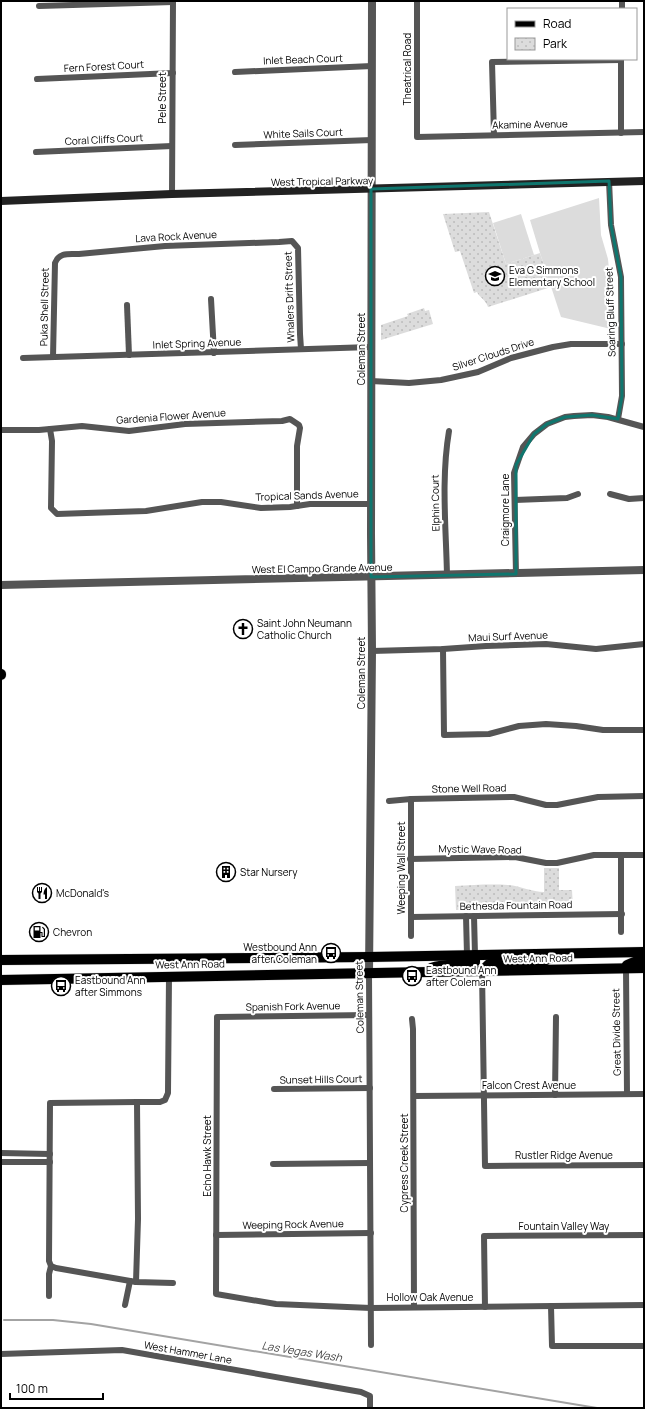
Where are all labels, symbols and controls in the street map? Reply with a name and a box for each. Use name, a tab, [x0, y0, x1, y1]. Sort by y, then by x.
legend	[507, 8, 637, 60]
text: Road	[543, 15, 571, 32]
street label: Theatrical Road	[400, 33, 414, 105]
text: Park	[543, 35, 568, 52]
street label: Inlet Beach Court	[263, 51, 343, 67]
street label: Fern Forest Court	[64, 57, 144, 75]
street label: Pele Street	[155, 72, 169, 124]
street label: Akamine Avenue	[492, 116, 568, 132]
street label: White Sails Court	[263, 125, 343, 141]
street label: Coral Cliffs Court	[64, 130, 144, 148]
street label: West Tropical Parkway	[271, 173, 374, 189]
street label: Lava Rock Avenue	[135, 227, 217, 245]
street label: Whalers Drift Street	[280, 251, 298, 343]
place label: Eva G Simmons Elementary School	[509, 263, 595, 289]
school or university icon: Eva G Simmons Elementary School	[484, 265, 506, 287]
street label: Soaring Bluff Street	[601, 267, 619, 357]
street label: Puka Shell Street	[36, 268, 52, 346]
street label: Coleman Street	[354, 313, 368, 385]
street label: Inlet Spring Avenue	[152, 334, 242, 352]
street label: Silver Clouds Drive	[450, 334, 536, 374]
street label: Gardenia Flower Avenue	[116, 405, 226, 427]
street label: Elphin Court	[428, 474, 442, 532]
street label: Craigmore Lane	[498, 474, 512, 546]
street label: Tropical Sands Avenue	[255, 486, 359, 504]
street label: West El Campo Grande Avenue	[251, 560, 393, 576]
place label: Saint John Neumann Catholic Church	[257, 616, 352, 642]
church icon: Saint John Neumann Catholic Church	[232, 618, 254, 640]
street label: Maui Surf Avenue	[468, 628, 548, 644]
street label: Coleman Street	[354, 637, 368, 709]
street label: Stone Well Road	[432, 780, 506, 796]
street label: Weeping Wall Street	[394, 822, 408, 914]
street label: Mystic Wave Road	[438, 841, 522, 857]
building icon: Star Nursery	[215, 861, 237, 883]
place label: Star Nursery	[240, 865, 298, 879]
restaurant icon: McDonald's	[31, 882, 53, 904]
place label: McDonald's	[56, 886, 109, 900]
street label: Bethesda Fountain Road	[460, 897, 573, 913]
fuel station icon: Chevron	[28, 921, 50, 943]
place label: Chevron	[53, 925, 92, 939]
place label: Westbound Ann after Coleman	[243, 940, 317, 966]
bus stop icon: Westbound Ann after Coleman	[320, 942, 342, 964]
street label: West Ann Road	[503, 950, 573, 966]
street label: West Ann Road	[155, 956, 225, 972]
street label: Coleman Street	[351, 961, 367, 1033]
place label: Eastbound Ann after Coleman	[426, 963, 496, 989]
bus stop icon: Eastbound Ann after Coleman	[401, 965, 423, 987]
place label: Eastbound Ann after Simmons	[75, 973, 145, 999]
bus stop icon: Eastbound Ann after Simmons	[50, 975, 72, 997]
street label: Great Divide Street	[608, 988, 624, 1076]
street label: Spanish Fork Avenue	[246, 998, 341, 1014]
street label: Sunset Hills Court	[279, 1071, 363, 1087]
street label: Falcon Crest Avenue	[482, 1078, 576, 1092]
street label: Cypress Creek Street	[397, 1114, 411, 1212]
street label: Echo Hawk Street	[200, 1115, 214, 1197]
street label: Rustler Ridge Avenue	[515, 1148, 613, 1162]
street label: Weeping Rock Avenue	[242, 1216, 344, 1232]
street label: Fountain Valley Way	[519, 1219, 610, 1233]
street label: Hollow Oak Avenue	[387, 1290, 474, 1304]
street label: West Hammer Lane	[143, 1337, 233, 1367]
water label: Las Vegas Wash	[261, 1337, 344, 1365]
scale bar	[10, 1375, 103, 1401]
text: 100 m	[16, 1380, 48, 1397]

